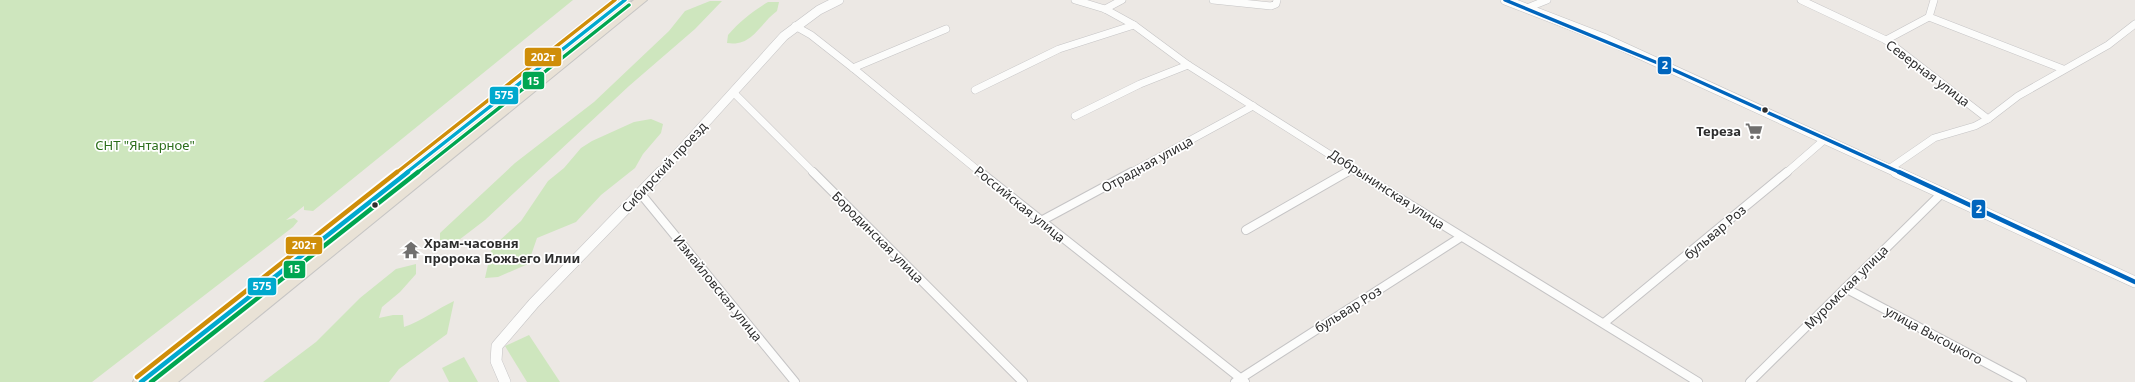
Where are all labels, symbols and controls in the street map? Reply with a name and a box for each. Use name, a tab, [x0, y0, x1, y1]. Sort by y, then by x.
street label: Северная улица	[1882, 35, 1974, 111]
line badge: 202т	[524, 47, 562, 67]
text: 202т	[531, 49, 556, 64]
line badge: 2	[1657, 56, 1672, 75]
text: 2	[1662, 57, 1668, 72]
line badge: 15	[522, 71, 545, 90]
text: 15	[527, 73, 539, 88]
line badge: 575	[489, 86, 519, 105]
text: 575	[495, 87, 513, 102]
unlabelled marker	[1760, 105, 1770, 115]
street label: Сибирский проезд	[617, 118, 711, 216]
supermarket icon: Тереза	[1744, 121, 1764, 141]
place label: Тереза	[1696, 122, 1741, 140]
street label: Отрадная улица	[1098, 131, 1196, 197]
park label: СНТ "Янтарное"	[95, 136, 195, 154]
street label: Добрынинская улица	[1326, 145, 1448, 233]
street label: Российская улица	[971, 162, 1069, 246]
street label: Бородинская улица	[828, 187, 928, 287]
line badge: 2	[1971, 199, 1986, 219]
unlabelled marker	[370, 200, 380, 210]
street label: бульвар Роз	[1680, 201, 1750, 263]
text: 2	[1976, 201, 1982, 216]
street label: Измайловская улица	[669, 231, 767, 345]
place label: Храм-часовня пророка Божьего Илии	[424, 234, 580, 267]
line badge: 202т	[285, 236, 323, 255]
text: 202т	[292, 237, 317, 252]
temple icon: Храм-часовня пророка Божьего Илии	[401, 240, 421, 260]
street label: Муромская улица	[1800, 241, 1892, 333]
line badge: 15	[283, 260, 306, 279]
text: 15	[288, 261, 300, 276]
line badge: 575	[247, 277, 277, 296]
text: 575	[253, 278, 271, 293]
street label: бульвар Роз	[1311, 281, 1385, 337]
street label: улица Высоцкого	[1882, 302, 1986, 368]

